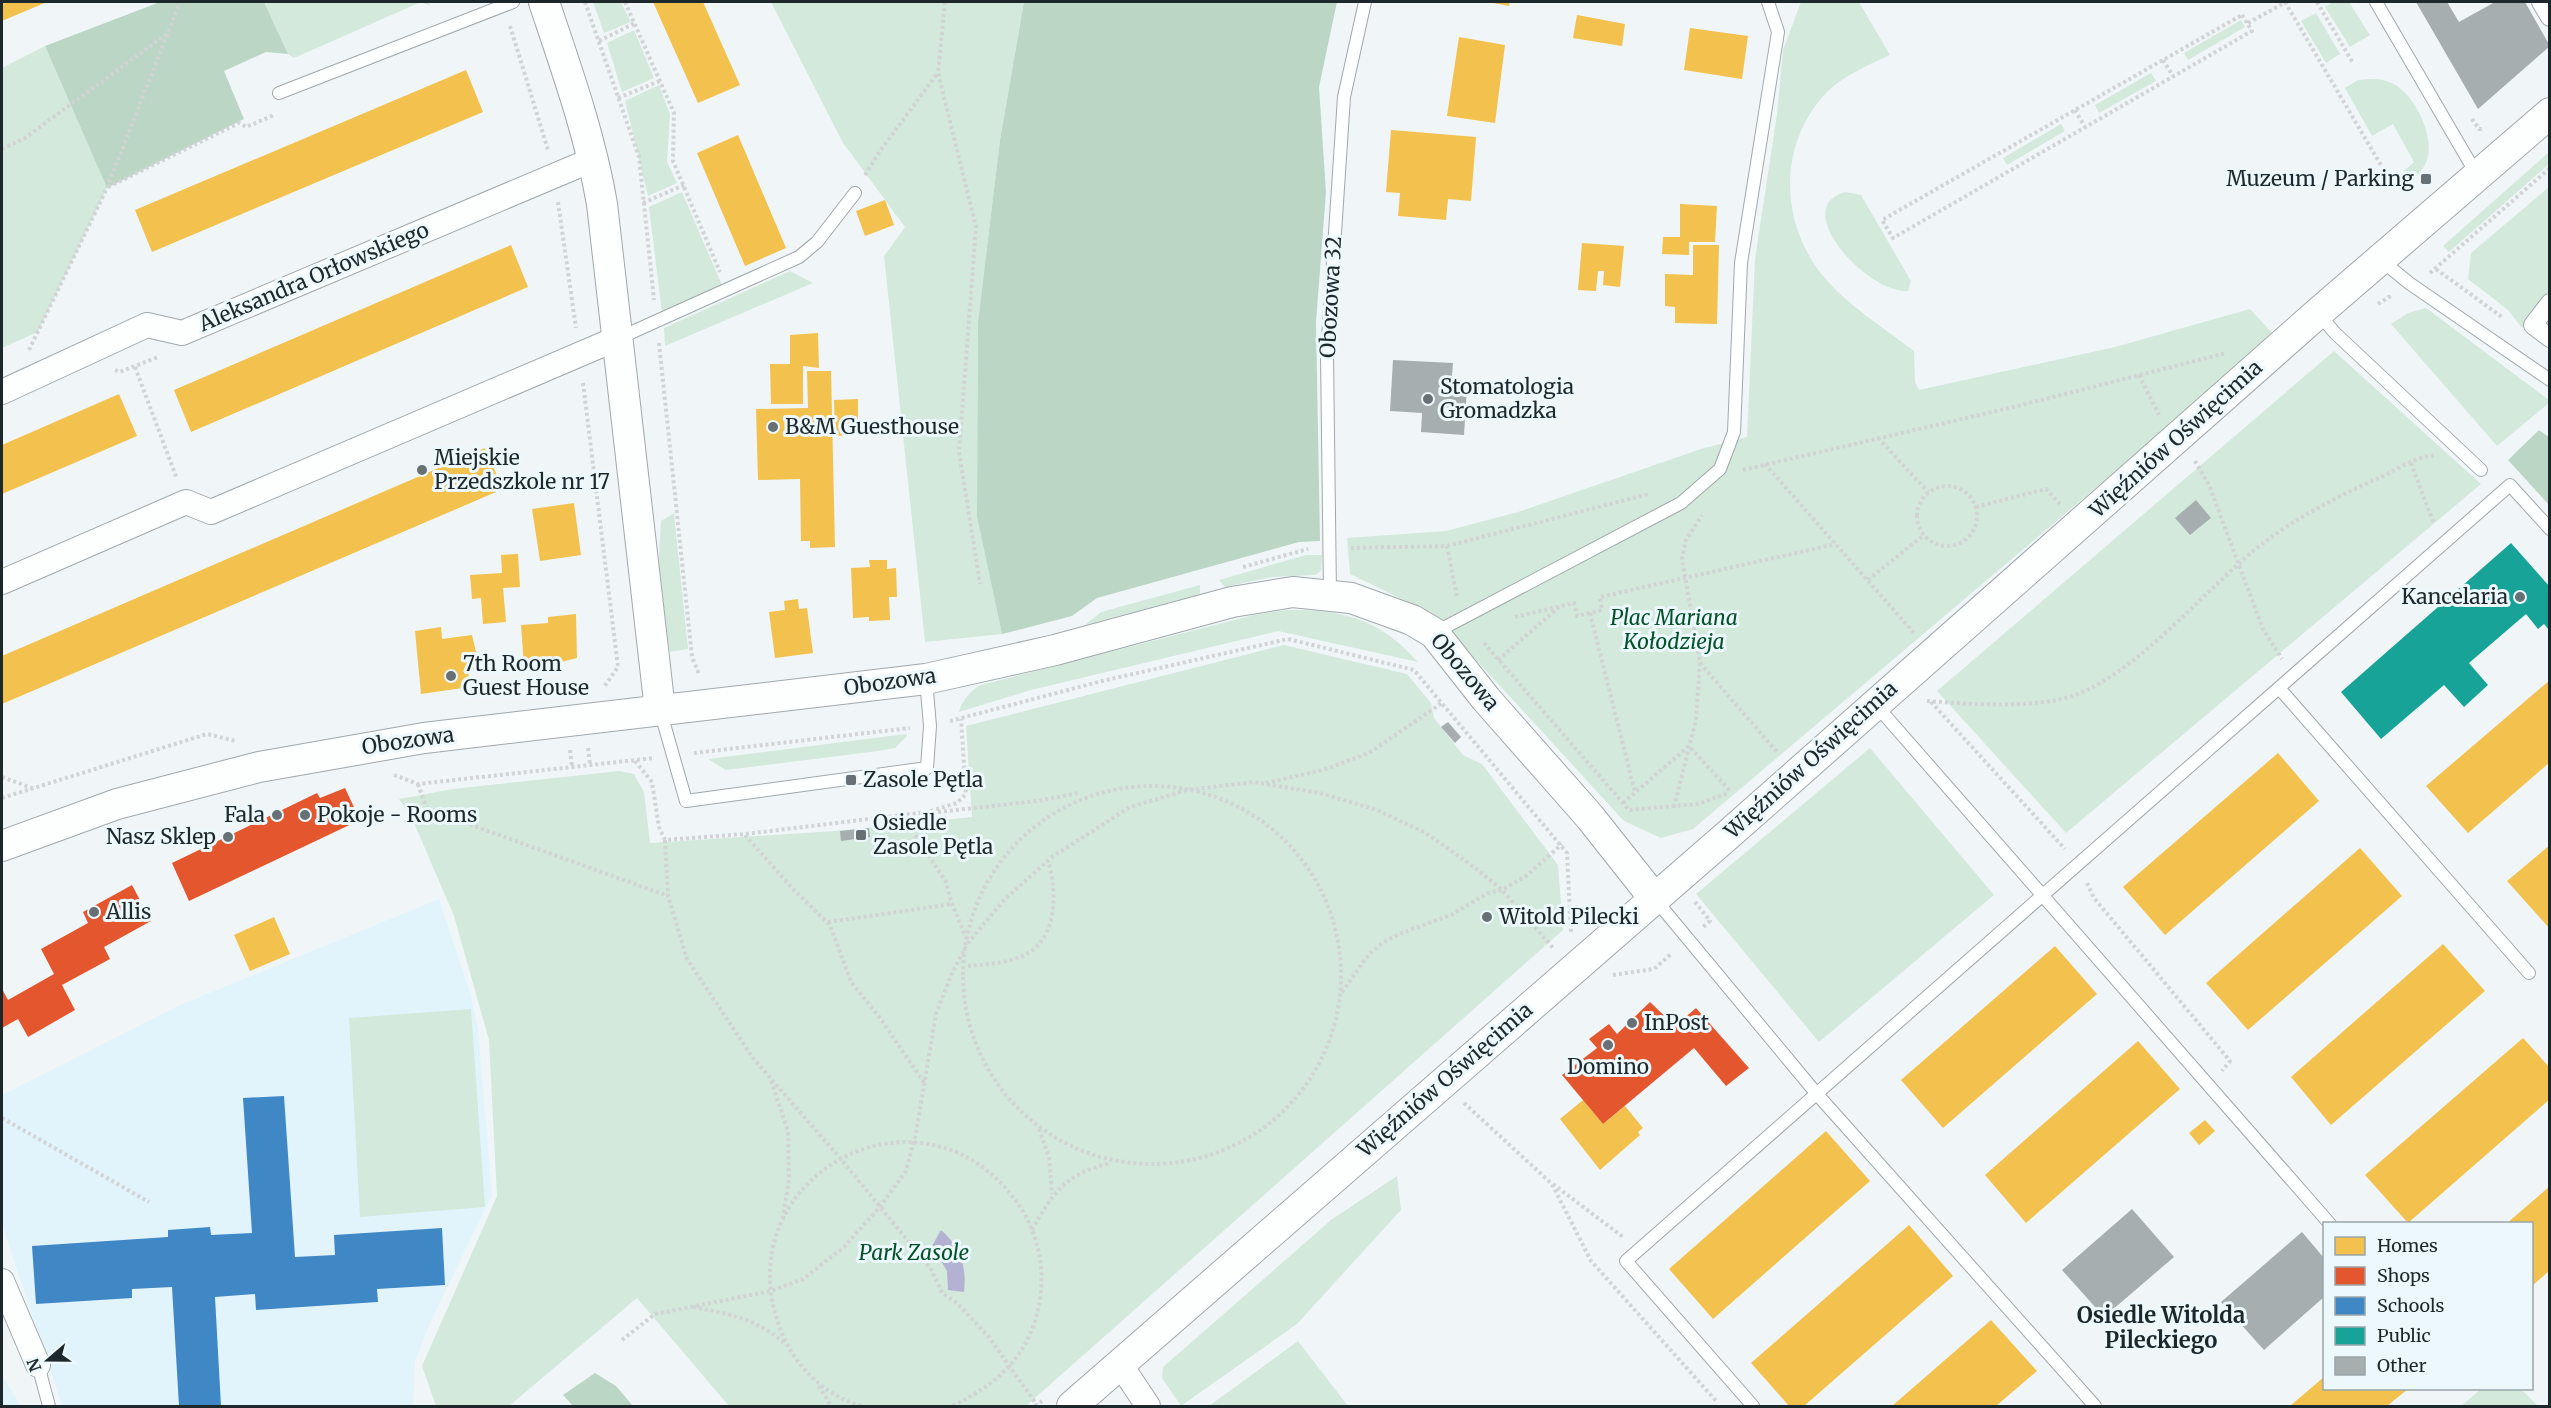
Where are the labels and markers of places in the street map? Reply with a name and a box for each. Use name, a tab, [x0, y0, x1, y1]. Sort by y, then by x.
place label: Muzeum / Parking	[2226, 165, 2414, 192]
marker: Muzeum / Parking	[2419, 172, 2433, 186]
place label: Stomatologia Gromadzka	[1440, 373, 1574, 424]
marker: Stomatologia Gromadzka	[1421, 392, 1435, 406]
place label: B&M Guesthouse	[785, 413, 959, 440]
marker: B&M Guesthouse	[766, 420, 780, 434]
place label: Miejskie Przedszkole nr 17	[434, 444, 610, 495]
marker: Miejskie Przedszkole nr 17	[415, 463, 429, 477]
place label: Kancelaria	[2401, 583, 2508, 610]
marker: Kancelaria	[2513, 590, 2527, 604]
place label: 7th Room Guest House	[463, 650, 589, 701]
marker: 7th Room Guest House	[444, 669, 458, 683]
place label: Zasole Pętla	[863, 766, 983, 793]
marker: Zasole Pętla	[844, 773, 858, 787]
place label: Fala	[224, 801, 265, 828]
place label: Pokoje - Rooms	[317, 801, 477, 828]
marker: Fala	[270, 808, 284, 822]
marker: Pokoje - Rooms	[298, 808, 312, 822]
place label: Osiedle Zasole Pętla	[873, 809, 993, 860]
place label: Nasz Sklep	[106, 823, 216, 850]
marker: Osiedle Zasole Pętla	[854, 828, 868, 842]
marker: Nasz Sklep	[221, 830, 235, 844]
place label: Allis	[105, 898, 151, 925]
place label: Witold Pilecki	[1498, 903, 1639, 930]
marker: Allis	[87, 905, 101, 919]
marker: Witold Pilecki	[1480, 910, 1494, 924]
place label: InPost	[1644, 1009, 1709, 1036]
marker: InPost	[1625, 1016, 1639, 1030]
marker: Domino	[1601, 1038, 1615, 1052]
place label: Domino	[1567, 1053, 1649, 1080]

